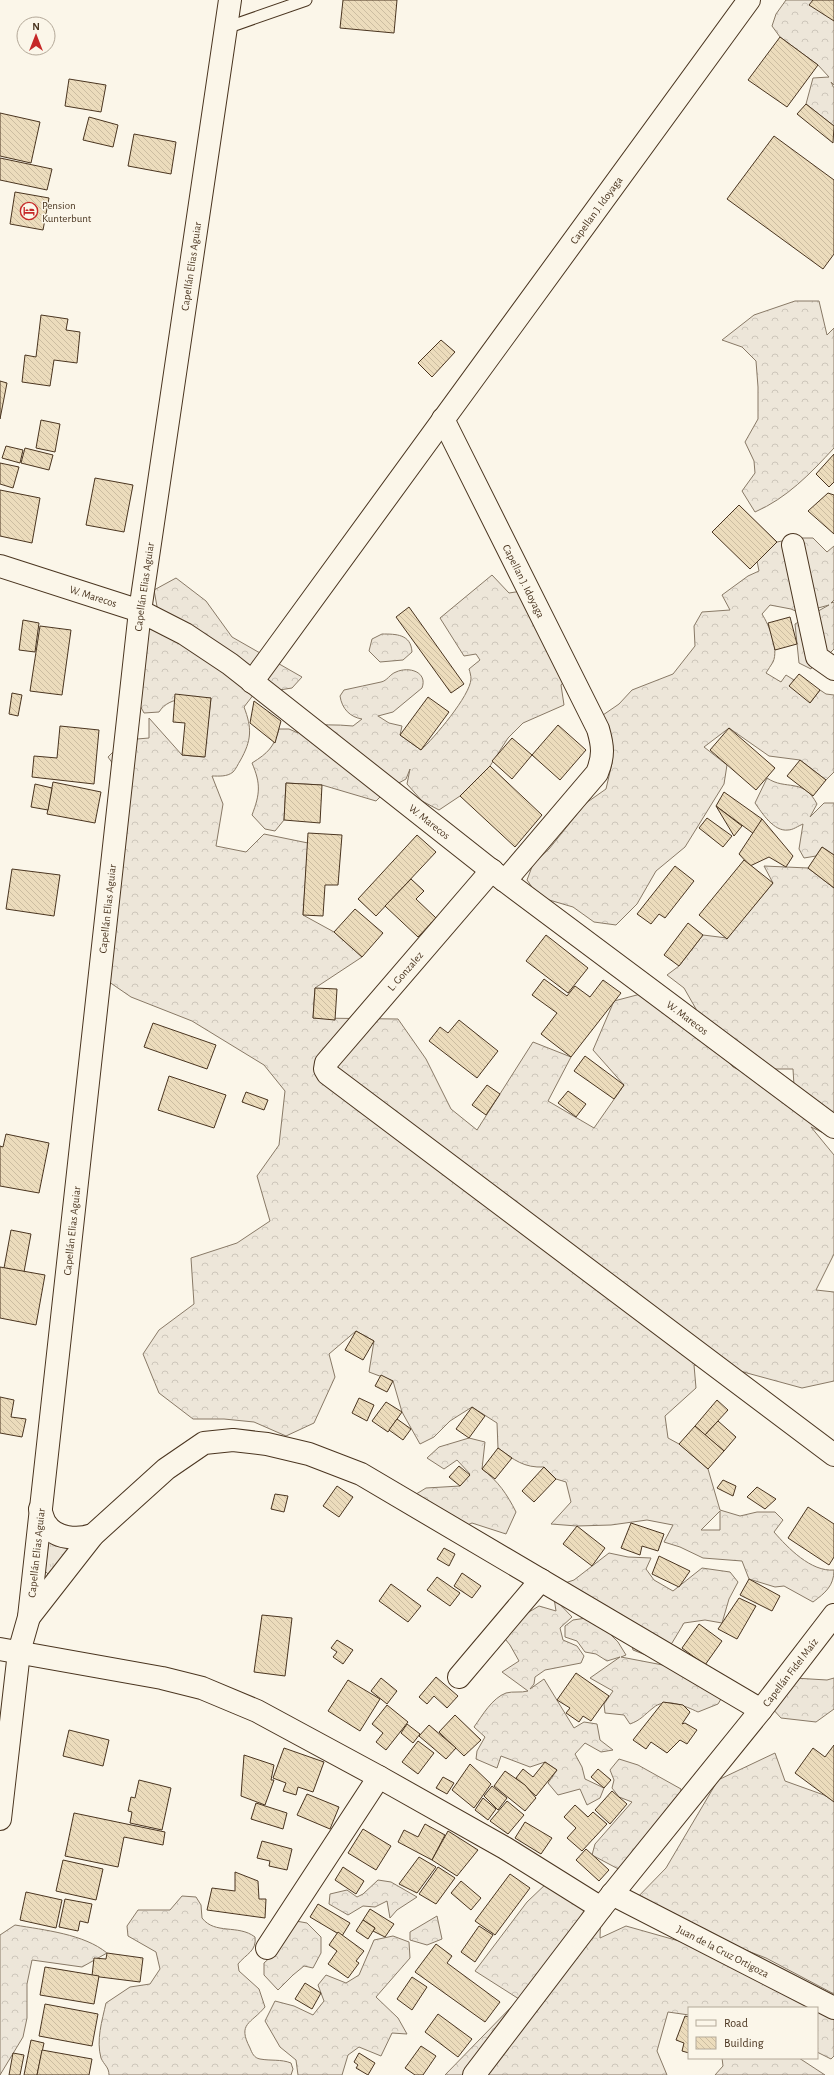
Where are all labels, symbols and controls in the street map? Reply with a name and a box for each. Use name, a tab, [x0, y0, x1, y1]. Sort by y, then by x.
north arrow	[16, 16, 56, 56]
text: N	[32, 21, 40, 32]
street label: Capellan J. Idoyaga	[568, 175, 625, 246]
place label: Pension Kunterbunt	[42, 200, 92, 224]
hotel icon: Pension Kunterbunt	[19, 201, 39, 221]
street label: Capellán Elias Aguiar	[179, 221, 203, 312]
street label: Capellán Elias Aguiar	[133, 541, 156, 632]
street label: Capellan J. Idoyaga	[501, 543, 546, 620]
street label: W. Marecos	[68, 584, 118, 609]
street label: W. Marecos	[407, 802, 452, 841]
street label: Capellán Elias Aguiar	[97, 863, 118, 954]
street label: L. Gonzalez	[385, 949, 426, 993]
street label: W. Marecos	[664, 999, 710, 1037]
street label: Capellán Elias Aguiar	[62, 1185, 83, 1276]
street label: Capellán Elias Aguiar	[26, 1507, 47, 1598]
street label: Capellán Fidel Maíz	[761, 1636, 820, 1709]
street label: Juan de la Cruz Ortigoza	[675, 1923, 771, 1980]
legend	[688, 2007, 818, 2059]
text: Road	[724, 2017, 748, 2029]
text: Building	[724, 2037, 764, 2049]

